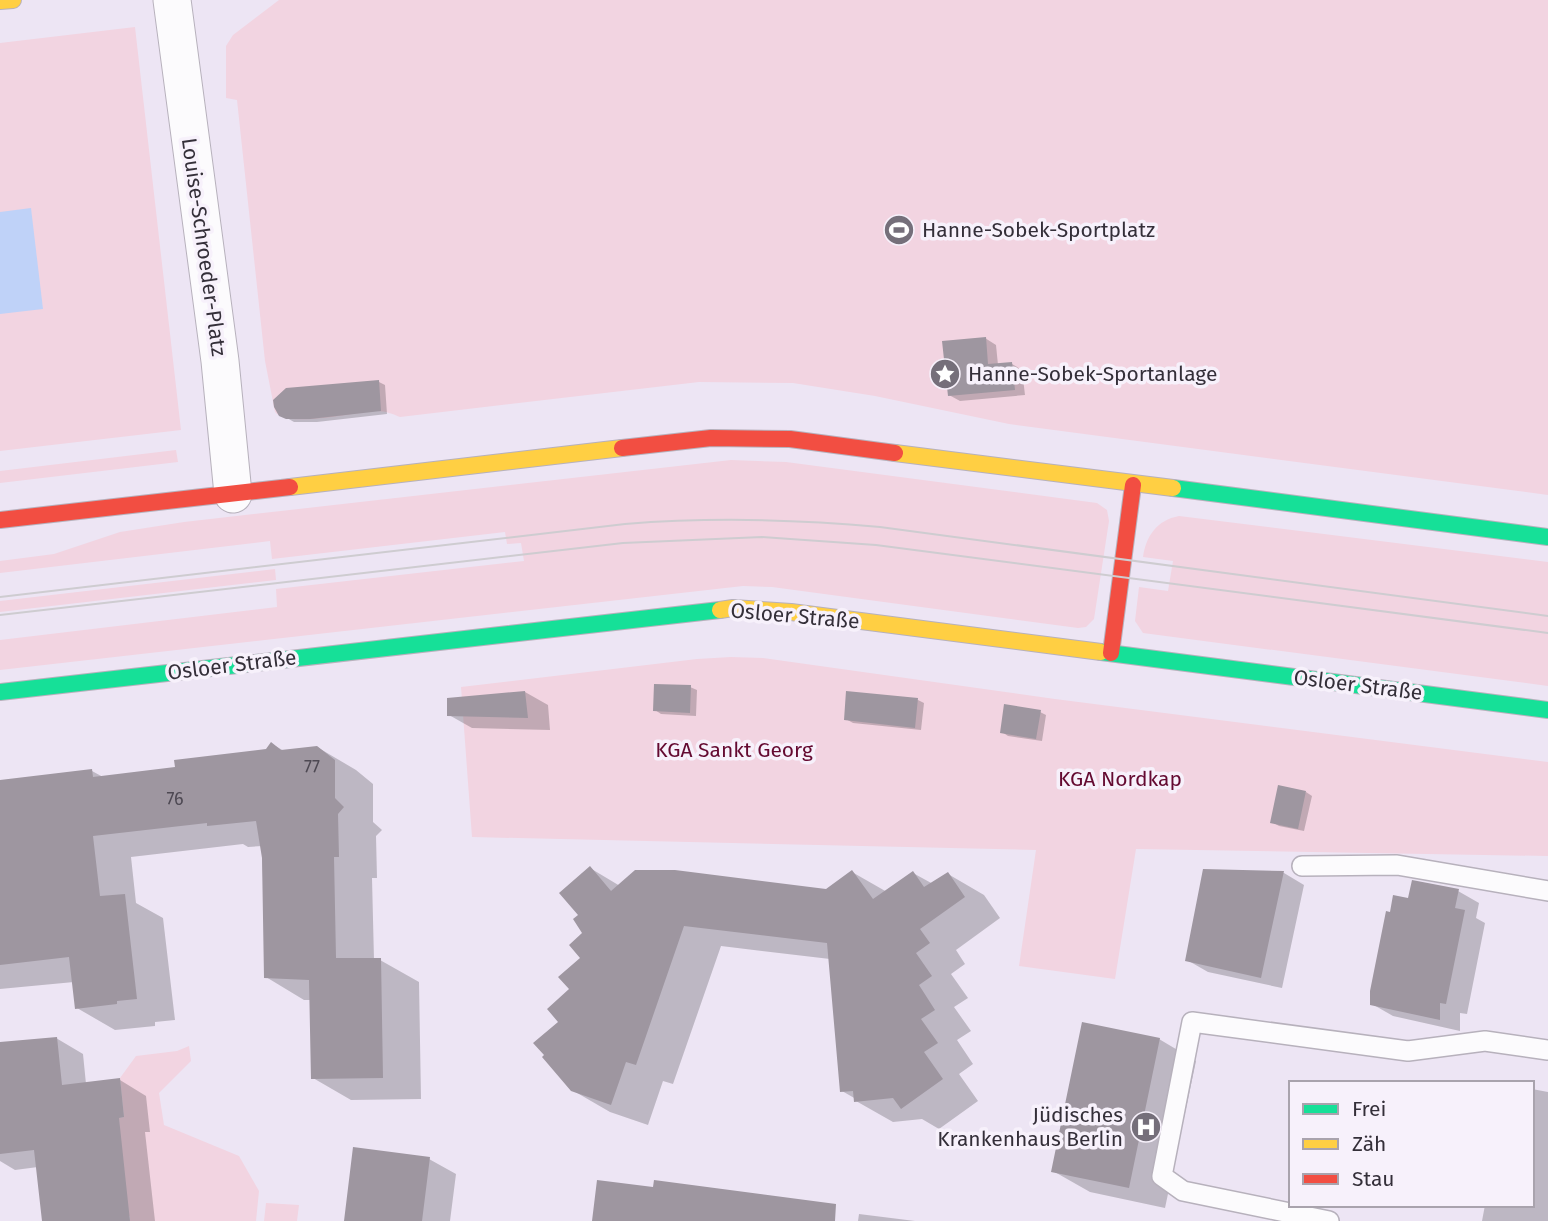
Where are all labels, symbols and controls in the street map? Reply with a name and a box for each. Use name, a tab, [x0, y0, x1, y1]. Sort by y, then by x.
street label: Louise-Schroeder-Platz	[176, 136, 232, 358]
sports icon: Hanne-Sobek-Sportplatz	[882, 213, 916, 247]
place label: Hanne-Sobek-Sportplatz	[922, 217, 1155, 243]
place icon: Hanne-Sobek-Sportanlage	[928, 357, 962, 391]
place label: Hanne-Sobek-Sportanlage	[968, 361, 1217, 387]
street label: Osloer Straße	[729, 597, 861, 635]
street label: Osloer Straße	[166, 644, 298, 686]
street label: Osloer Straße	[1292, 664, 1424, 706]
park label: KGA Sankt Georg	[655, 737, 813, 763]
house number: 77	[304, 756, 320, 778]
park label: KGA Nordkap	[1058, 766, 1182, 792]
house number: 76	[166, 788, 184, 810]
legend	[1289, 1081, 1534, 1207]
text: Frei	[1352, 1096, 1386, 1122]
place label: Jüdisches Krankenhaus Berlin	[937, 1102, 1123, 1152]
hospital icon: Jüdisches Krankenhaus Berlin	[1129, 1110, 1163, 1144]
text: Zäh	[1352, 1131, 1386, 1157]
text: Stau	[1352, 1166, 1395, 1192]

